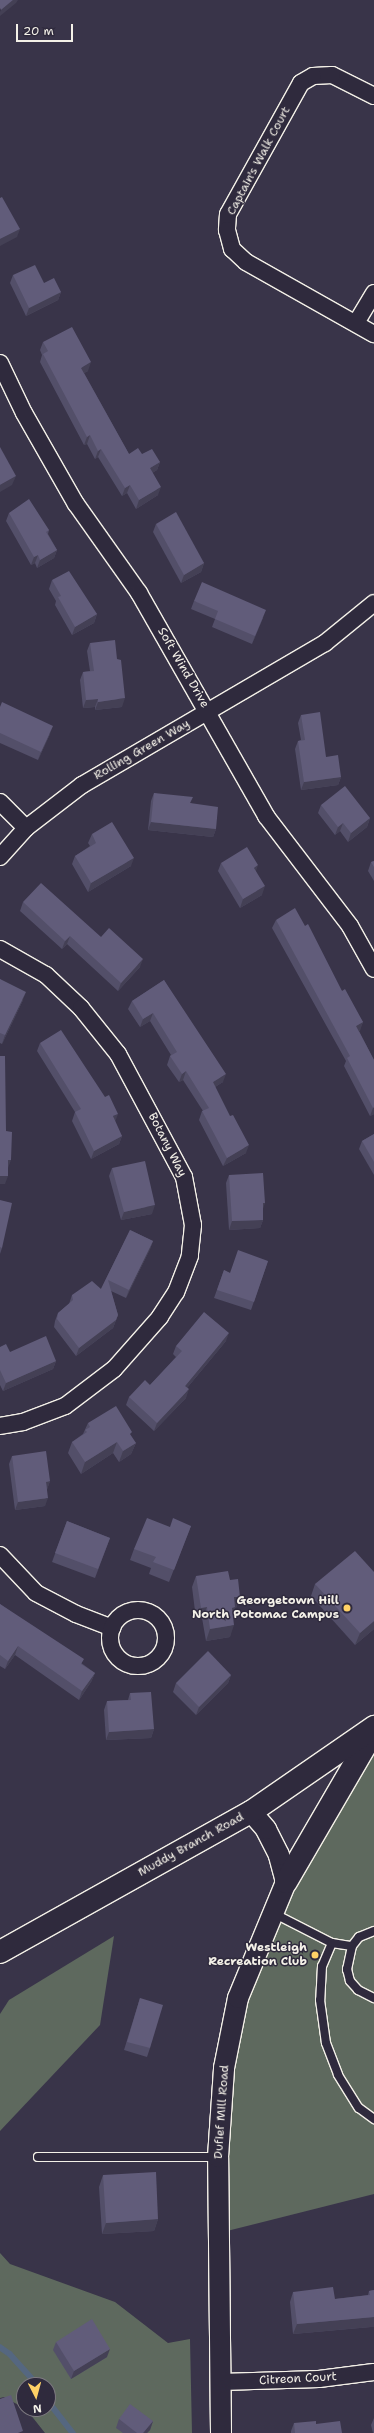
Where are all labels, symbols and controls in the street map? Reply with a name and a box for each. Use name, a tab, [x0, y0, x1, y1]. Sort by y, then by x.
scale bar	[18, 16, 75, 42]
text: 20 m	[23, 23, 54, 39]
street label: Captain's Walk Court	[224, 104, 294, 218]
street label: Soft Wind Drive	[154, 625, 212, 711]
street label: Rolling Green Way	[92, 717, 192, 783]
street label: Botany Way	[145, 1111, 189, 1179]
place label: Georgetown Hill North Potomac Campus	[192, 1594, 339, 1622]
marker: Georgetown Hill North Potomac Campus	[342, 1603, 352, 1613]
street label: Muddy Branch Road	[136, 1810, 246, 1880]
place label: Westleigh Recreation Club	[208, 1941, 307, 1969]
marker: Westleigh Recreation Club	[310, 1950, 320, 1960]
street label: Dufief Mill Road	[212, 2065, 232, 2159]
street label: Citreon Court	[259, 2370, 337, 2388]
north arrow	[16, 2377, 56, 2417]
text: N	[32, 2401, 42, 2416]

